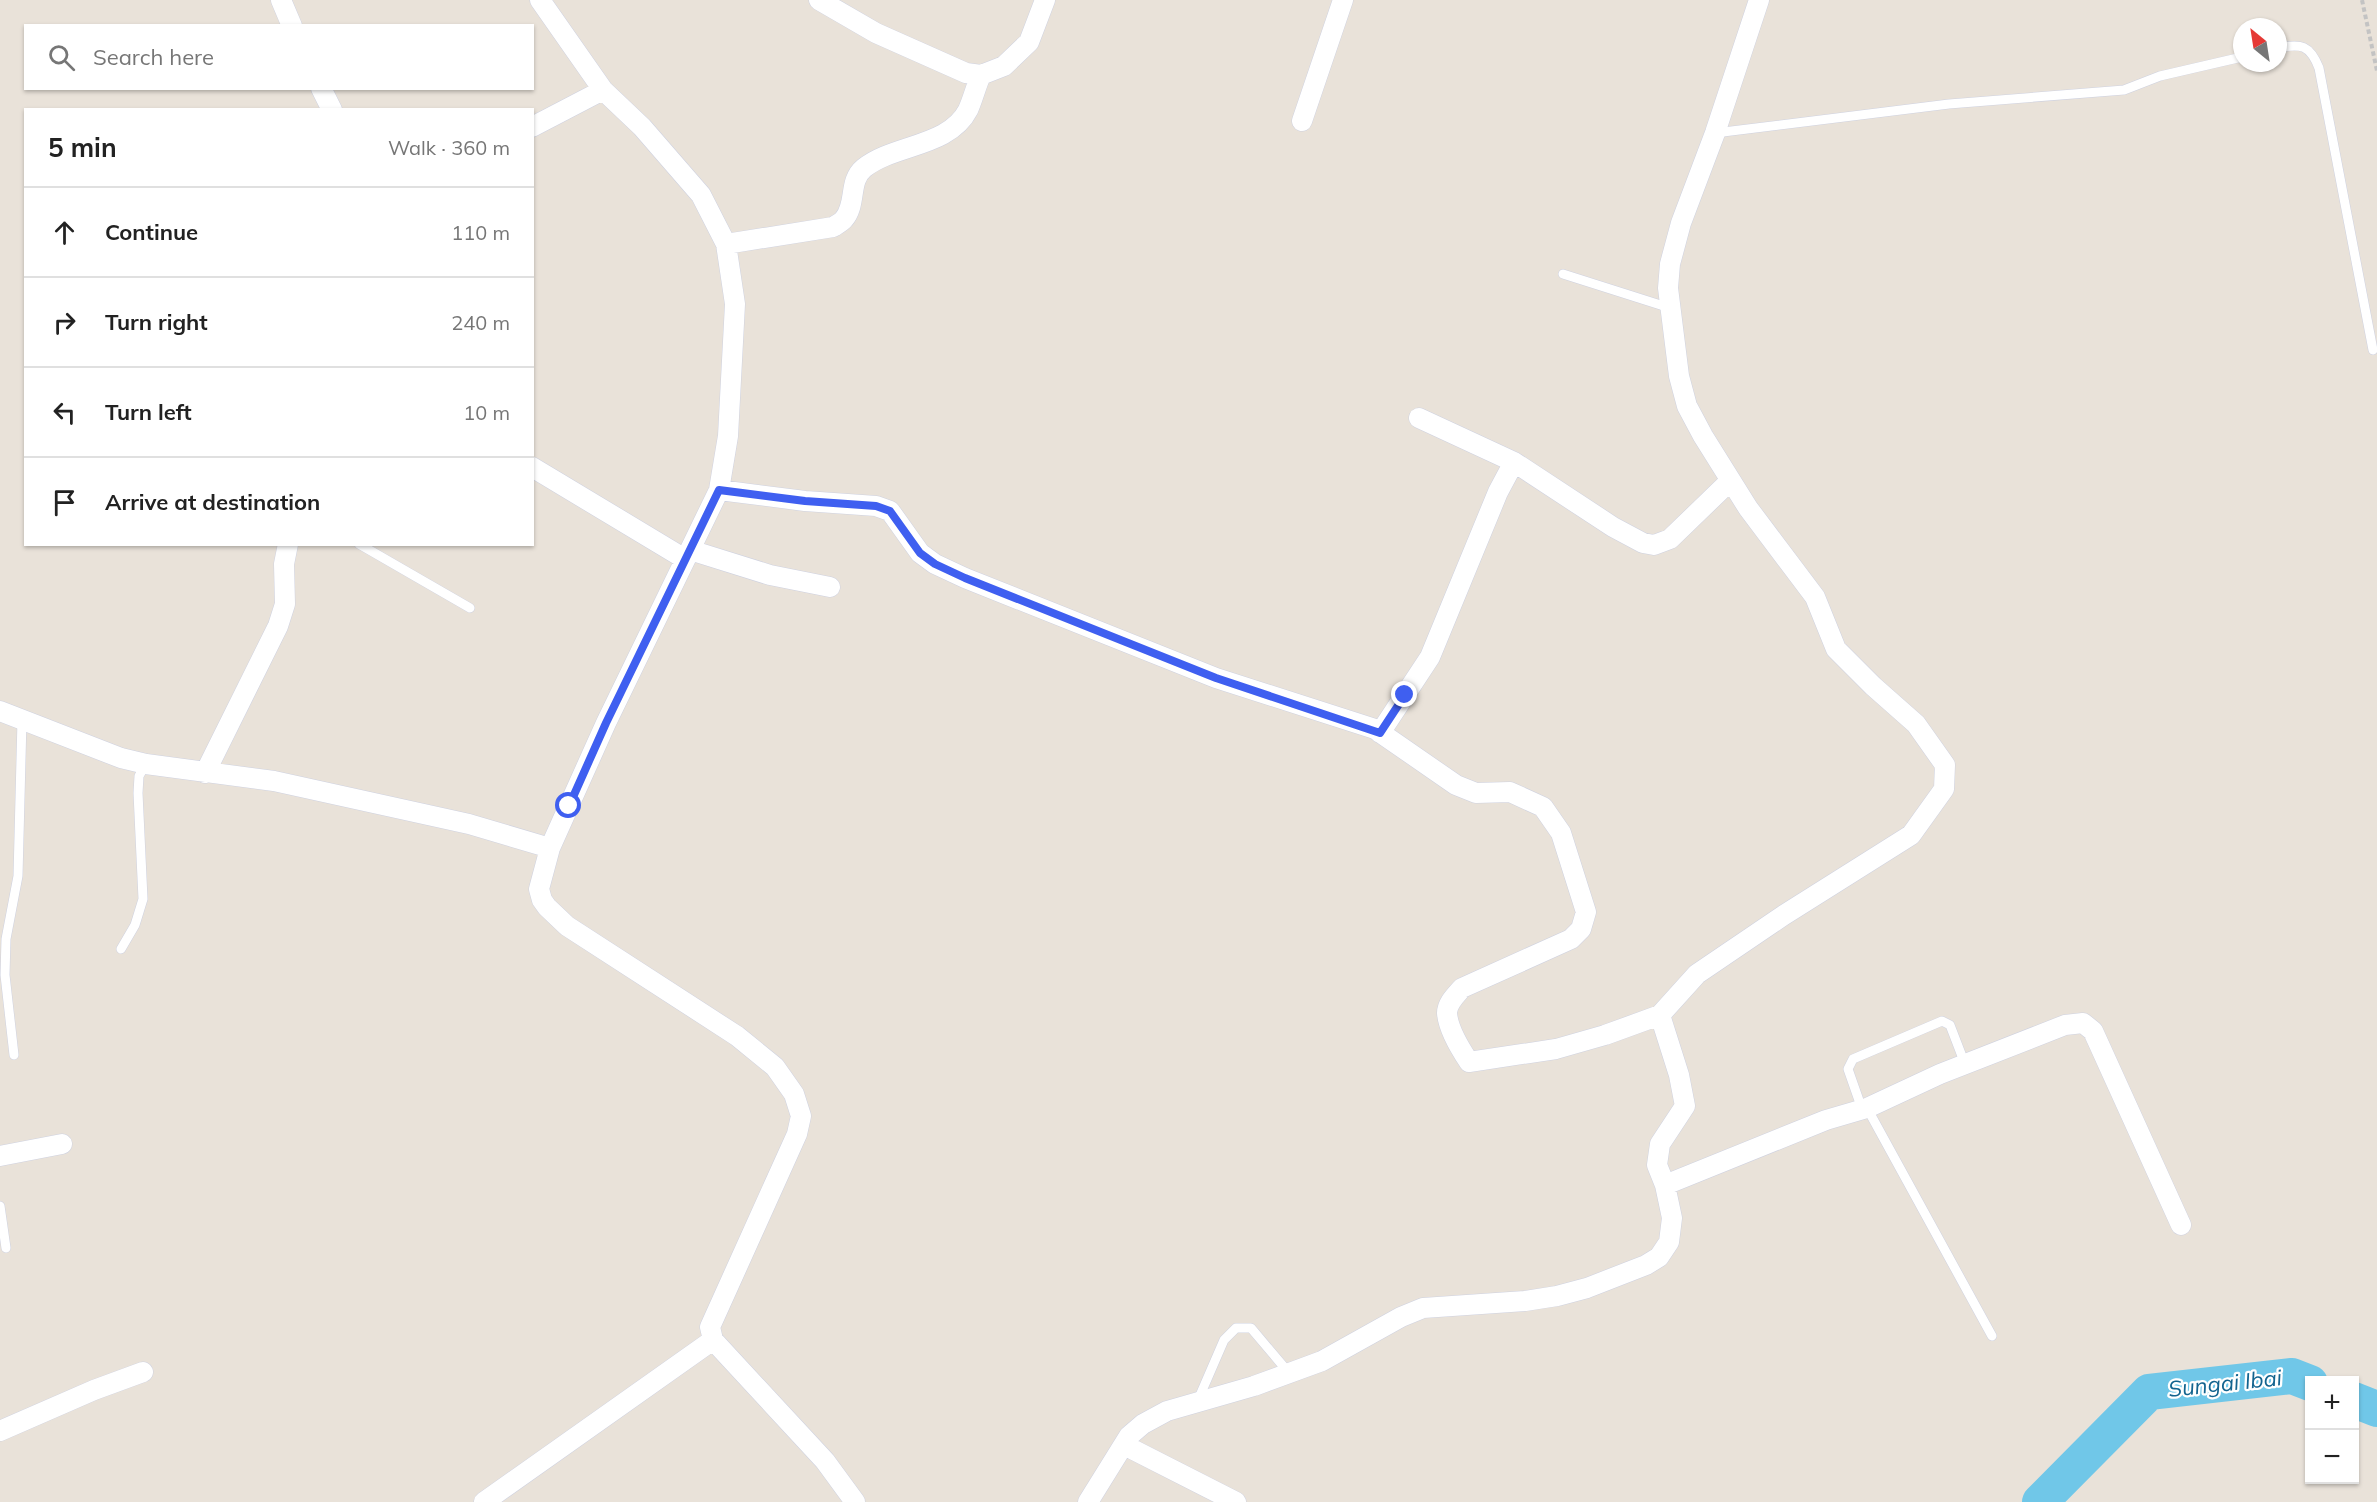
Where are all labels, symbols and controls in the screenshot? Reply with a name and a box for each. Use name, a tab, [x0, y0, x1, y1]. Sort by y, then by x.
north arrow	[2233, 18, 2287, 72]
search box	[24, 24, 534, 90]
icon: search	[45, 41, 78, 74]
text: Search here	[93, 43, 214, 71]
text: 5 min	[48, 131, 117, 164]
text: Walk · 360 m	[388, 135, 510, 160]
icon: ahead	[48, 216, 81, 249]
text: Continue	[105, 218, 198, 246]
text: 110 m	[451, 220, 510, 245]
icon: right	[48, 306, 81, 339]
text: Turn right	[105, 308, 208, 336]
text: 240 m	[451, 310, 510, 335]
icon: left	[48, 396, 81, 429]
text: Turn left	[105, 398, 192, 426]
text: 10 m	[463, 400, 510, 425]
icon: arrive	[48, 486, 81, 519]
text: Arrive at destination	[105, 488, 320, 516]
route end	[1391, 681, 1417, 707]
route start	[555, 792, 581, 818]
water label: Sungai Ibai	[2167, 1363, 2284, 1403]
map controls	[2305, 1376, 2359, 1484]
button: +	[2305, 1376, 2359, 1430]
button: −	[2305, 1430, 2359, 1484]

